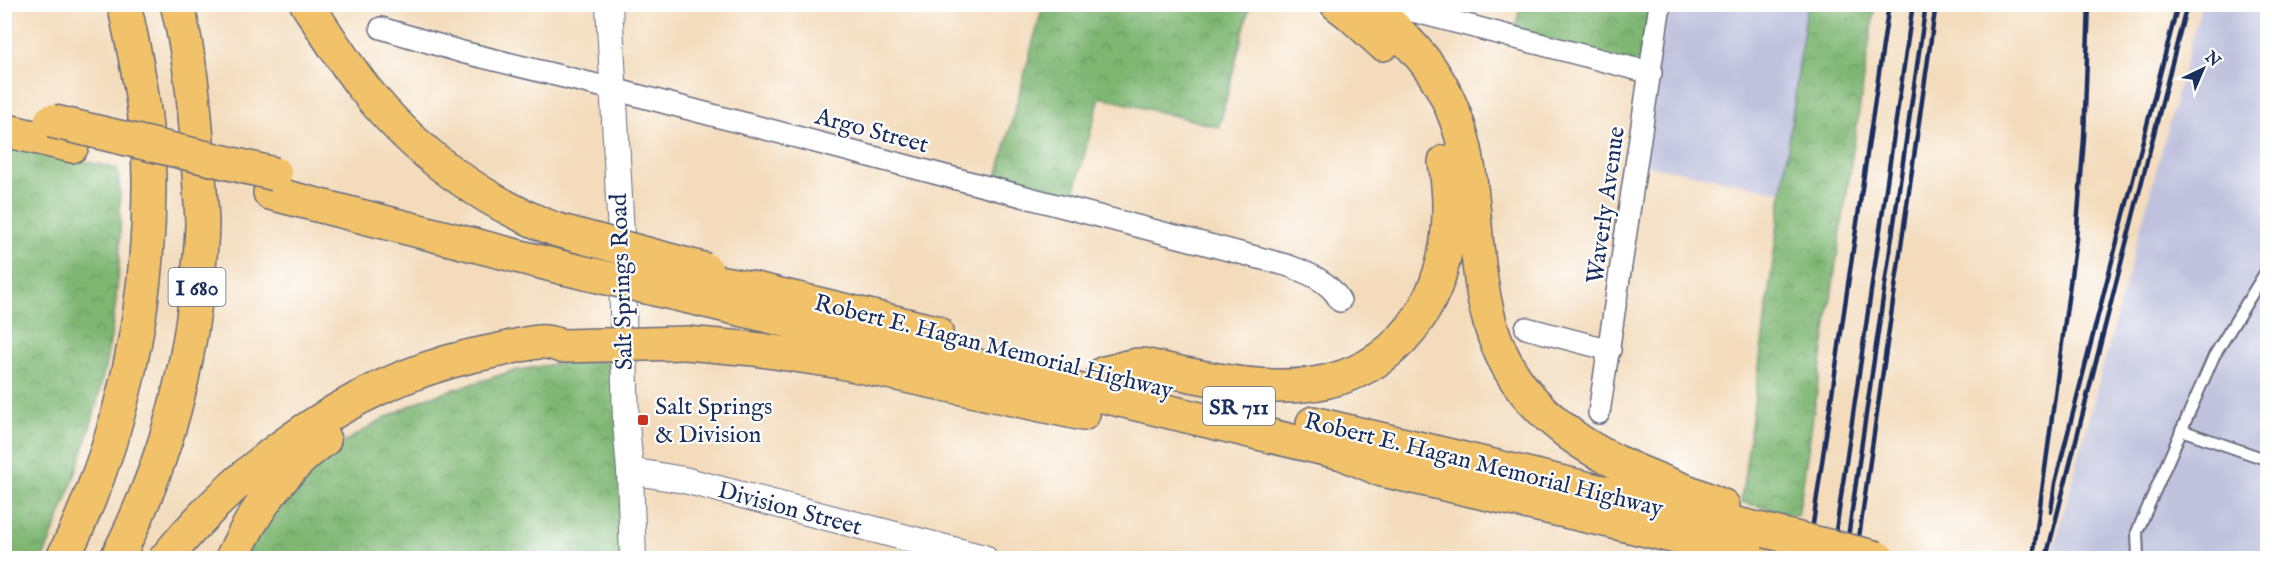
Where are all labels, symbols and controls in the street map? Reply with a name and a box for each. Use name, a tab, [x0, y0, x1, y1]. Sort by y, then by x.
north arrow	[2173, 39, 2233, 99]
text: N	[2199, 47, 2224, 72]
street label: Argo Street	[811, 101, 932, 161]
street label: Waverly Avenue	[1580, 125, 1633, 286]
street label: Salt Springs Road	[604, 193, 641, 371]
road number: I 680	[168, 268, 226, 306]
street label: Robert E. Hagan Memorial Highway	[811, 288, 1177, 407]
road number: SR 711	[1203, 387, 1275, 425]
place label: Salt Springs & Division	[655, 392, 772, 451]
street label: Robert E. Hagan Memorial Highway	[1301, 406, 1667, 525]
marker: Salt Springs & Division	[636, 413, 650, 427]
street label: Division Street	[714, 475, 865, 544]

